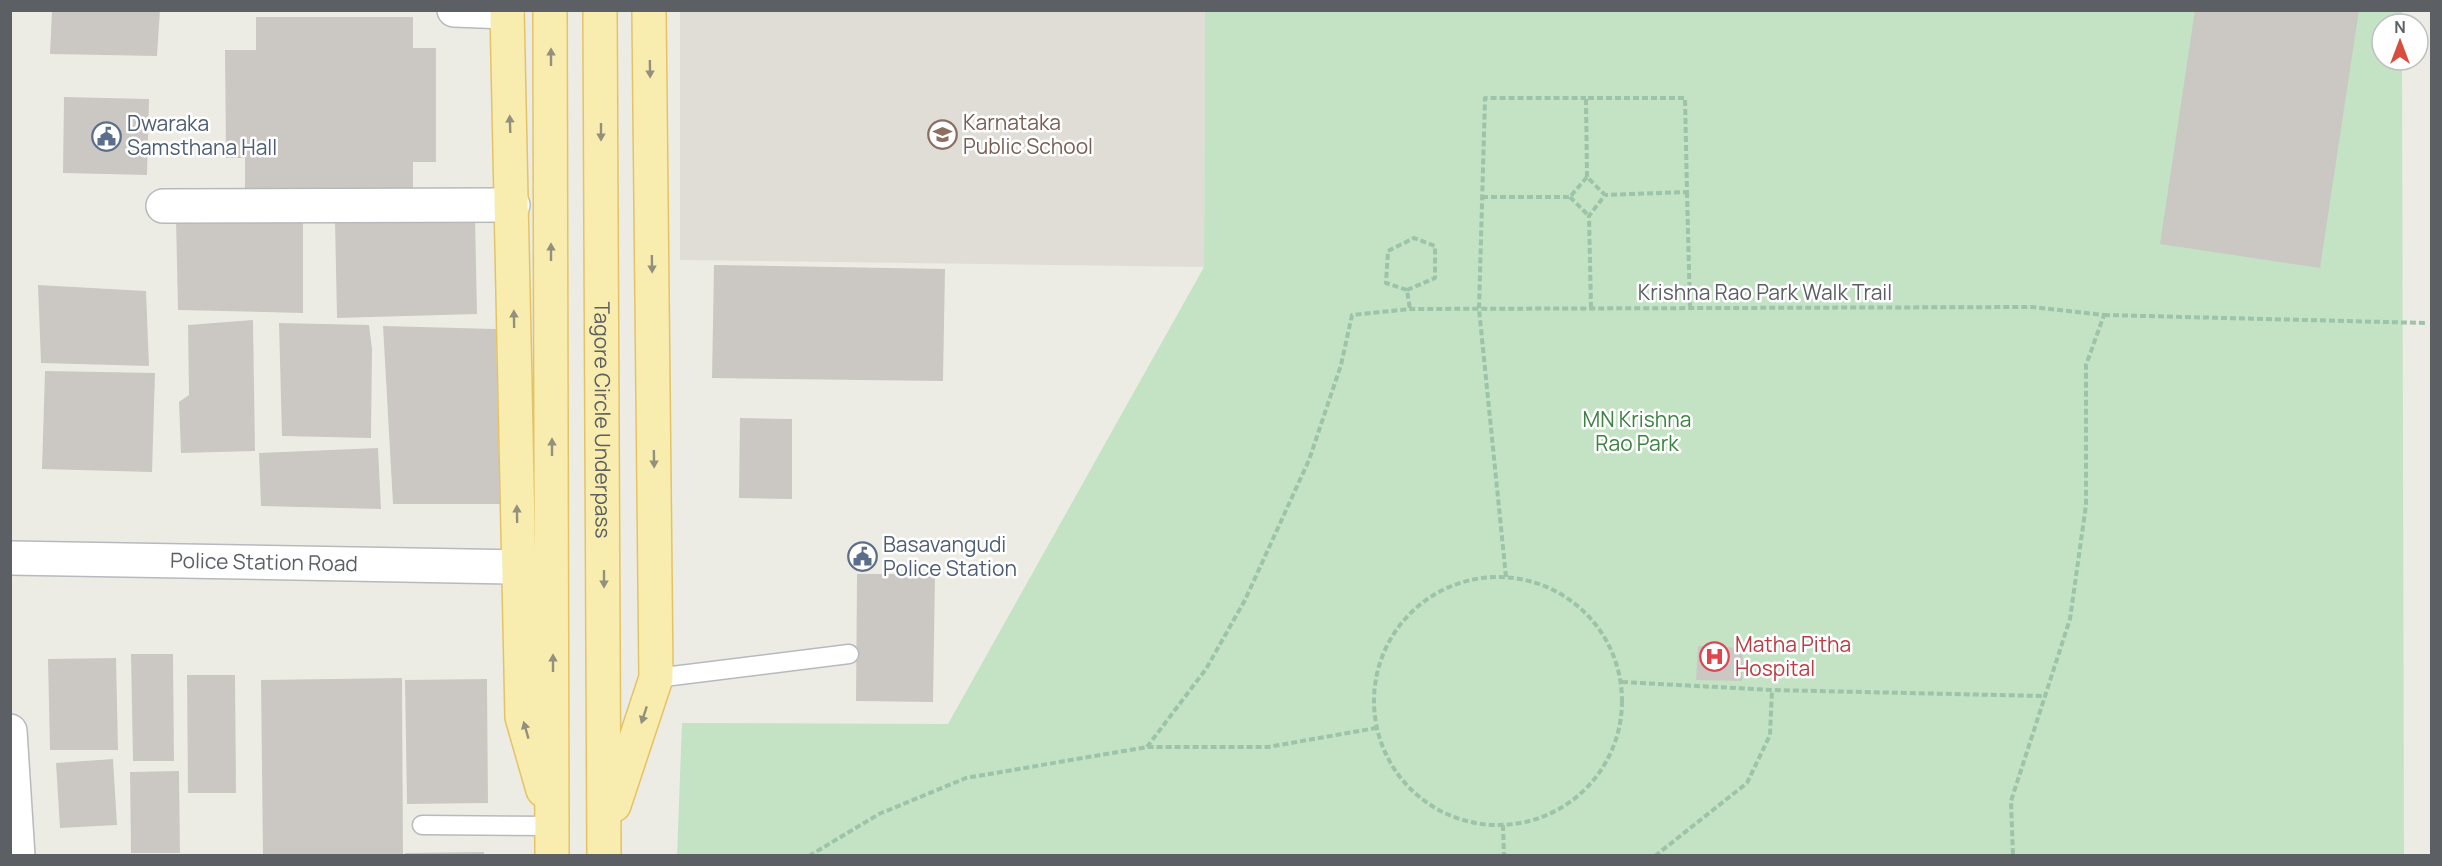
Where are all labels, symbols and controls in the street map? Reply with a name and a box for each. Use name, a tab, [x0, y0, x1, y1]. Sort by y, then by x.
north arrow	[2370, 12, 2430, 72]
text: N	[2394, 16, 2406, 38]
one-way arrow	[546, 47, 556, 66]
one-way arrow	[645, 59, 655, 78]
place label: Karnataka Public School	[963, 108, 1093, 160]
place label: Dwaraka Samsthana Hall	[127, 109, 277, 161]
one-way arrow	[505, 115, 515, 134]
school or university icon: Karnataka Public School	[926, 119, 958, 151]
public building icon: Dwaraka Samsthana Hall	[90, 120, 122, 152]
one-way arrow	[596, 122, 606, 141]
one-way arrow	[547, 242, 556, 261]
one-way arrow	[647, 254, 657, 273]
street label: Krishna Rao Park Walk Trail	[1638, 278, 1892, 306]
street label: Tagore Circle Underpass	[588, 301, 617, 539]
one-way arrow	[509, 310, 519, 329]
park label: MN Krishna Rao Park	[1583, 405, 1691, 457]
one-way arrow	[547, 437, 557, 456]
one-way arrow	[649, 449, 659, 468]
one-way arrow	[512, 505, 522, 524]
place label: Basavangudi Police Station	[883, 530, 1017, 582]
public building icon: Basavangudi Police Station	[846, 541, 878, 573]
street label: Police Station Road	[170, 546, 358, 577]
one-way arrow	[599, 569, 609, 588]
place label: Matha Pitha Hospital	[1735, 630, 1851, 682]
hospital icon: Matha Pitha Hospital	[1698, 641, 1730, 673]
one-way arrow	[548, 653, 558, 672]
one-way arrow	[639, 706, 648, 724]
one-way arrow	[521, 721, 530, 739]

